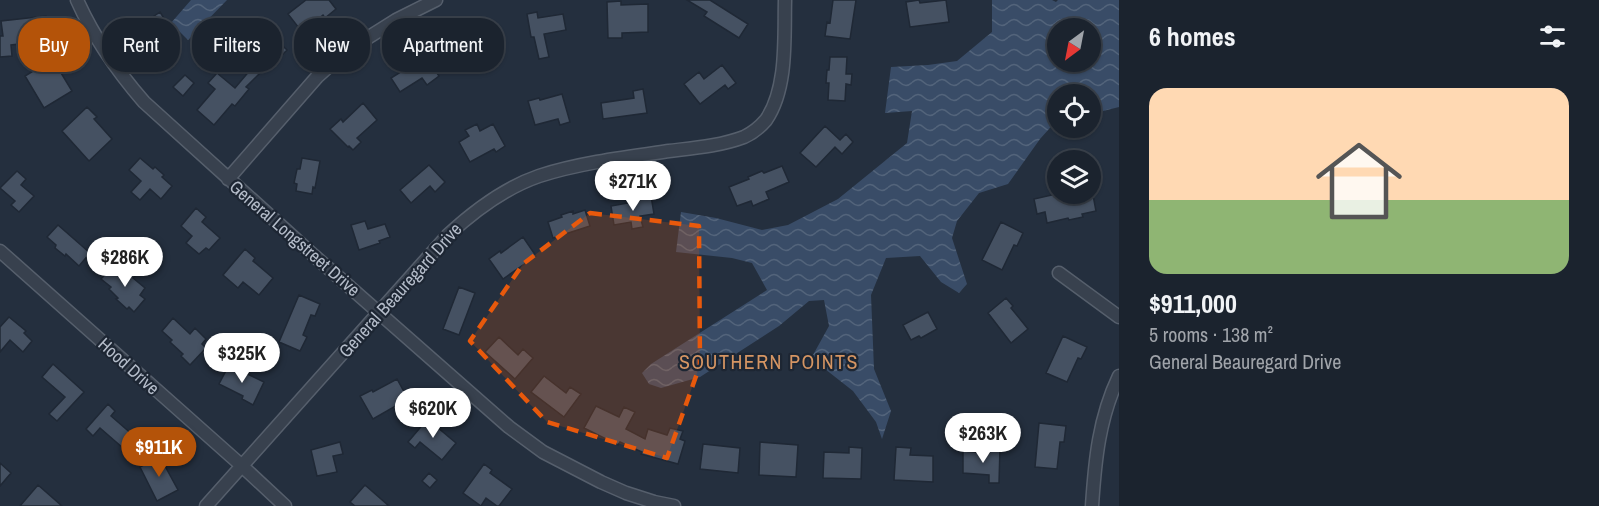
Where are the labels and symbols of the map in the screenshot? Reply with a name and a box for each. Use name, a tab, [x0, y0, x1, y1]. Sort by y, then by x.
north arrow	[1047, 18, 1101, 72]
pin: $271K	[591, 161, 675, 212]
street label: General Longstreet Drive	[224, 174, 366, 302]
street label: General Beauregard Drive	[333, 217, 467, 363]
pin: $286K	[83, 237, 167, 288]
street label: Hood Drive	[93, 332, 165, 400]
pin: $325K	[200, 333, 284, 384]
district label: SOUTHERN POINTS	[679, 348, 859, 375]
pin: $620K	[391, 388, 475, 439]
pin: $263K	[941, 413, 1025, 464]
pin: $911K	[117, 427, 201, 478]

